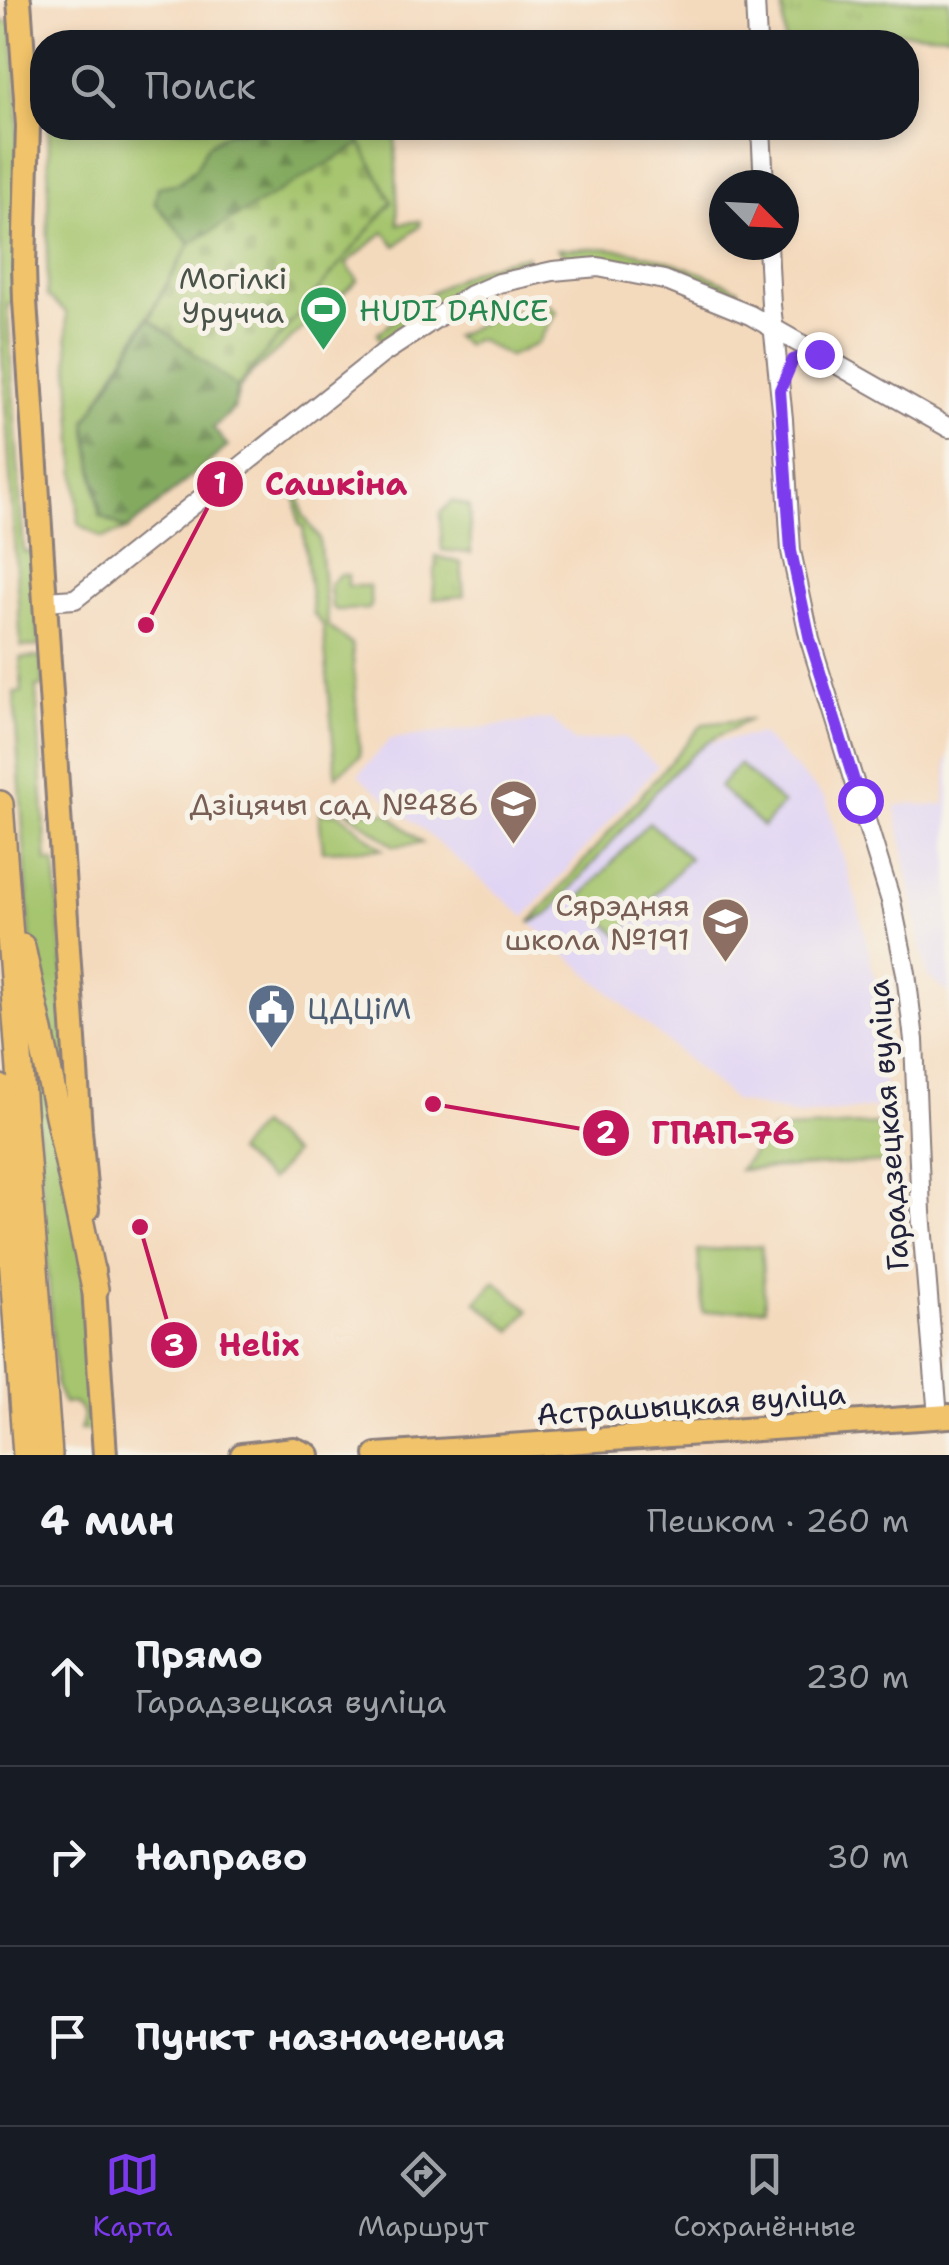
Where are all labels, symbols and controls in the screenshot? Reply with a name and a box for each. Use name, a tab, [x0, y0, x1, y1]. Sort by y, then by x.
search box	[30, 30, 919, 140]
icon: search	[65, 58, 120, 113]
text: Поиск	[145, 60, 256, 111]
north arrow	[709, 170, 799, 260]
park label: Могілкі Уручча	[179, 258, 287, 333]
sports icon: HUDI DANCE	[298, 284, 350, 352]
place label: HUDI DANCE	[359, 290, 548, 331]
route end	[797, 332, 843, 378]
callout: Сашкіна	[195, 453, 427, 515]
text: Сашкіна	[265, 462, 407, 505]
text: 1	[213, 463, 227, 504]
school or university icon: Дзіцячы сад №486	[488, 778, 540, 846]
route start	[838, 778, 884, 824]
place label: Дзіцячы сад №486	[189, 784, 479, 825]
place label: Сярэдняя школа №191	[505, 885, 690, 960]
school or university icon: Сярэдняя школа №191	[699, 896, 751, 964]
street label: Гарадзецкая вуліца	[857, 978, 919, 1272]
public building icon: ЦДЦіМ	[246, 982, 298, 1050]
place label: ЦДЦіМ	[307, 988, 412, 1029]
callout: ГПАП-76	[581, 1102, 815, 1164]
text: ГПАП-76	[651, 1111, 795, 1154]
text: 2	[596, 1112, 617, 1153]
callout: Helix	[149, 1314, 320, 1376]
text: Helix	[219, 1323, 299, 1366]
text: 3	[164, 1325, 185, 1366]
street label: Астрашыцкая вуліца	[535, 1373, 847, 1435]
text: 4 мин	[40, 1492, 175, 1548]
text: Пешком · 260 m	[647, 1499, 909, 1542]
text: Прямо	[135, 1629, 263, 1680]
icon: ahead	[40, 1649, 95, 1704]
text: 230 m	[806, 1655, 909, 1698]
text: Гарадзецкая вуліца	[135, 1680, 446, 1723]
icon: right	[40, 1829, 95, 1884]
text: Направо	[135, 1831, 308, 1882]
text: 30 m	[826, 1835, 909, 1878]
icon: arrive	[40, 2009, 95, 2064]
text: Пункт назначения	[135, 2011, 505, 2062]
tab: Карта	[93, 2147, 173, 2245]
tab: Маршрут	[358, 2147, 488, 2245]
tab: Сохранённые	[674, 2147, 856, 2245]

